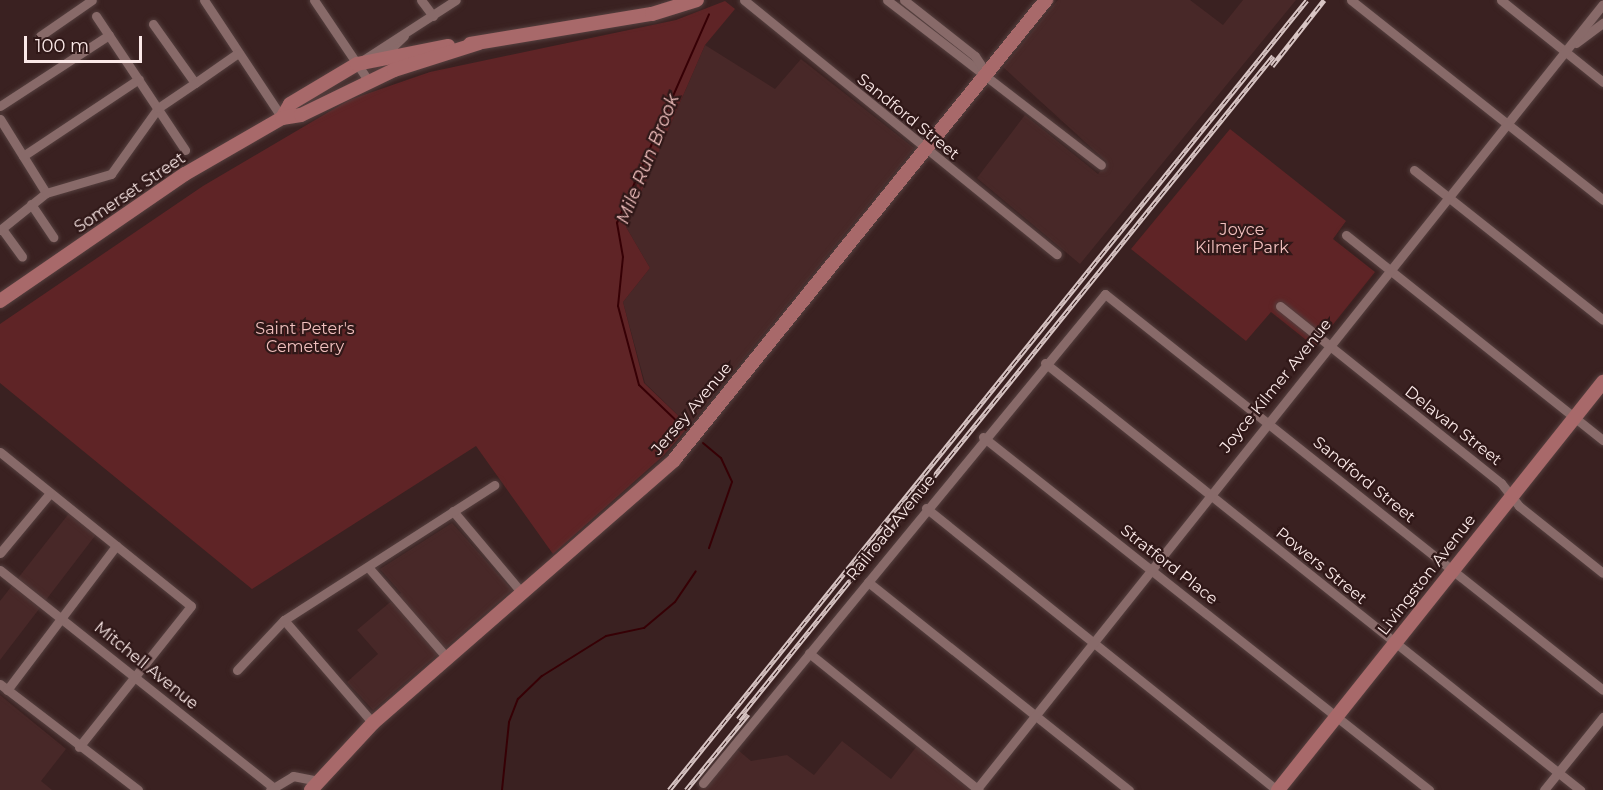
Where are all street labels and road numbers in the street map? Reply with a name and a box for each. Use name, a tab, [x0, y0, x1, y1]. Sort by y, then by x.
street label: Sandford Street	[853, 70, 963, 164]
street label: Somerset Street	[71, 149, 189, 237]
street label: Joyce Kilmer Avenue	[1216, 315, 1336, 457]
street label: Jersey Avenue	[648, 359, 736, 459]
street label: Delavan Street	[1401, 382, 1505, 470]
street label: Sandford Street	[1309, 433, 1419, 527]
street label: Railroad Avenue	[842, 471, 940, 585]
street label: Livingston Avenue	[1374, 511, 1480, 639]
street label: Stratford Place	[1116, 521, 1222, 609]
street label: Powers Street	[1272, 524, 1370, 608]
street label: Mitchell Avenue	[90, 618, 202, 714]

